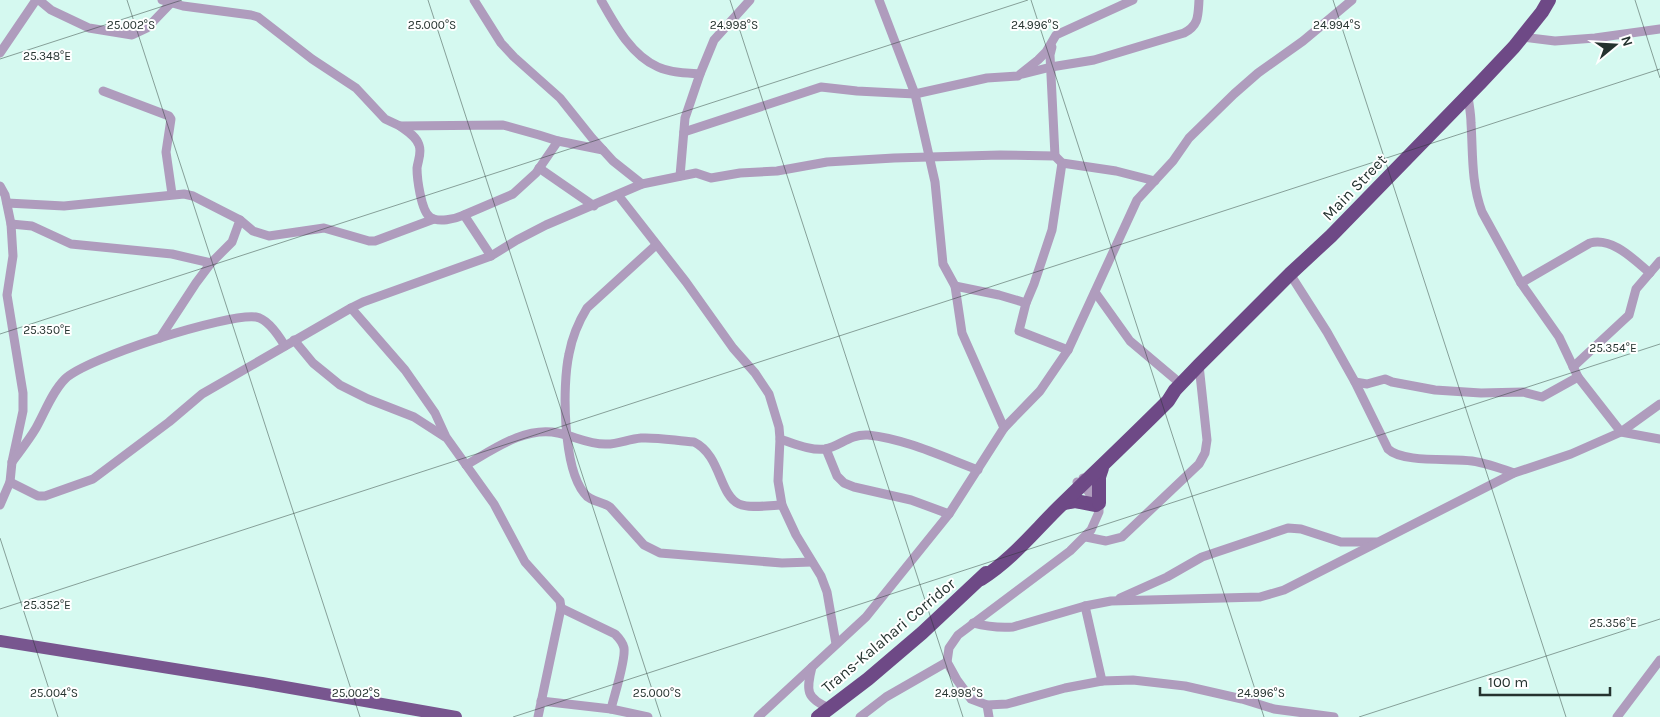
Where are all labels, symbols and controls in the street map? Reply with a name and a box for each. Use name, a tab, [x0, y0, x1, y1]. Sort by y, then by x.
text: 25.002°S	[107, 18, 155, 32]
text: 25.000°S	[408, 18, 456, 32]
text: 24.998°S	[710, 18, 758, 32]
text: 24.996°S	[1011, 18, 1059, 32]
text: 24.994°S	[1313, 18, 1361, 32]
north arrow	[1590, 20, 1640, 70]
text: N	[1617, 34, 1637, 49]
text: 25.348°E	[23, 49, 71, 63]
street label: Main Street	[1318, 150, 1391, 224]
text: 25.350°E	[23, 323, 71, 337]
text: 25.354°E	[1589, 341, 1637, 355]
street label: Trans-Kalahari Corridor	[818, 574, 959, 697]
text: 25.352°E	[23, 598, 71, 612]
text: 25.356°E	[1589, 616, 1637, 630]
scale bar	[1480, 664, 1610, 696]
text: 100 m	[1488, 673, 1528, 691]
text: 25.004°S	[30, 686, 78, 700]
text: 25.002°S	[332, 686, 380, 700]
text: 25.000°S	[633, 686, 681, 700]
text: 24.998°S	[935, 686, 983, 700]
text: 24.996°S	[1237, 686, 1285, 700]

